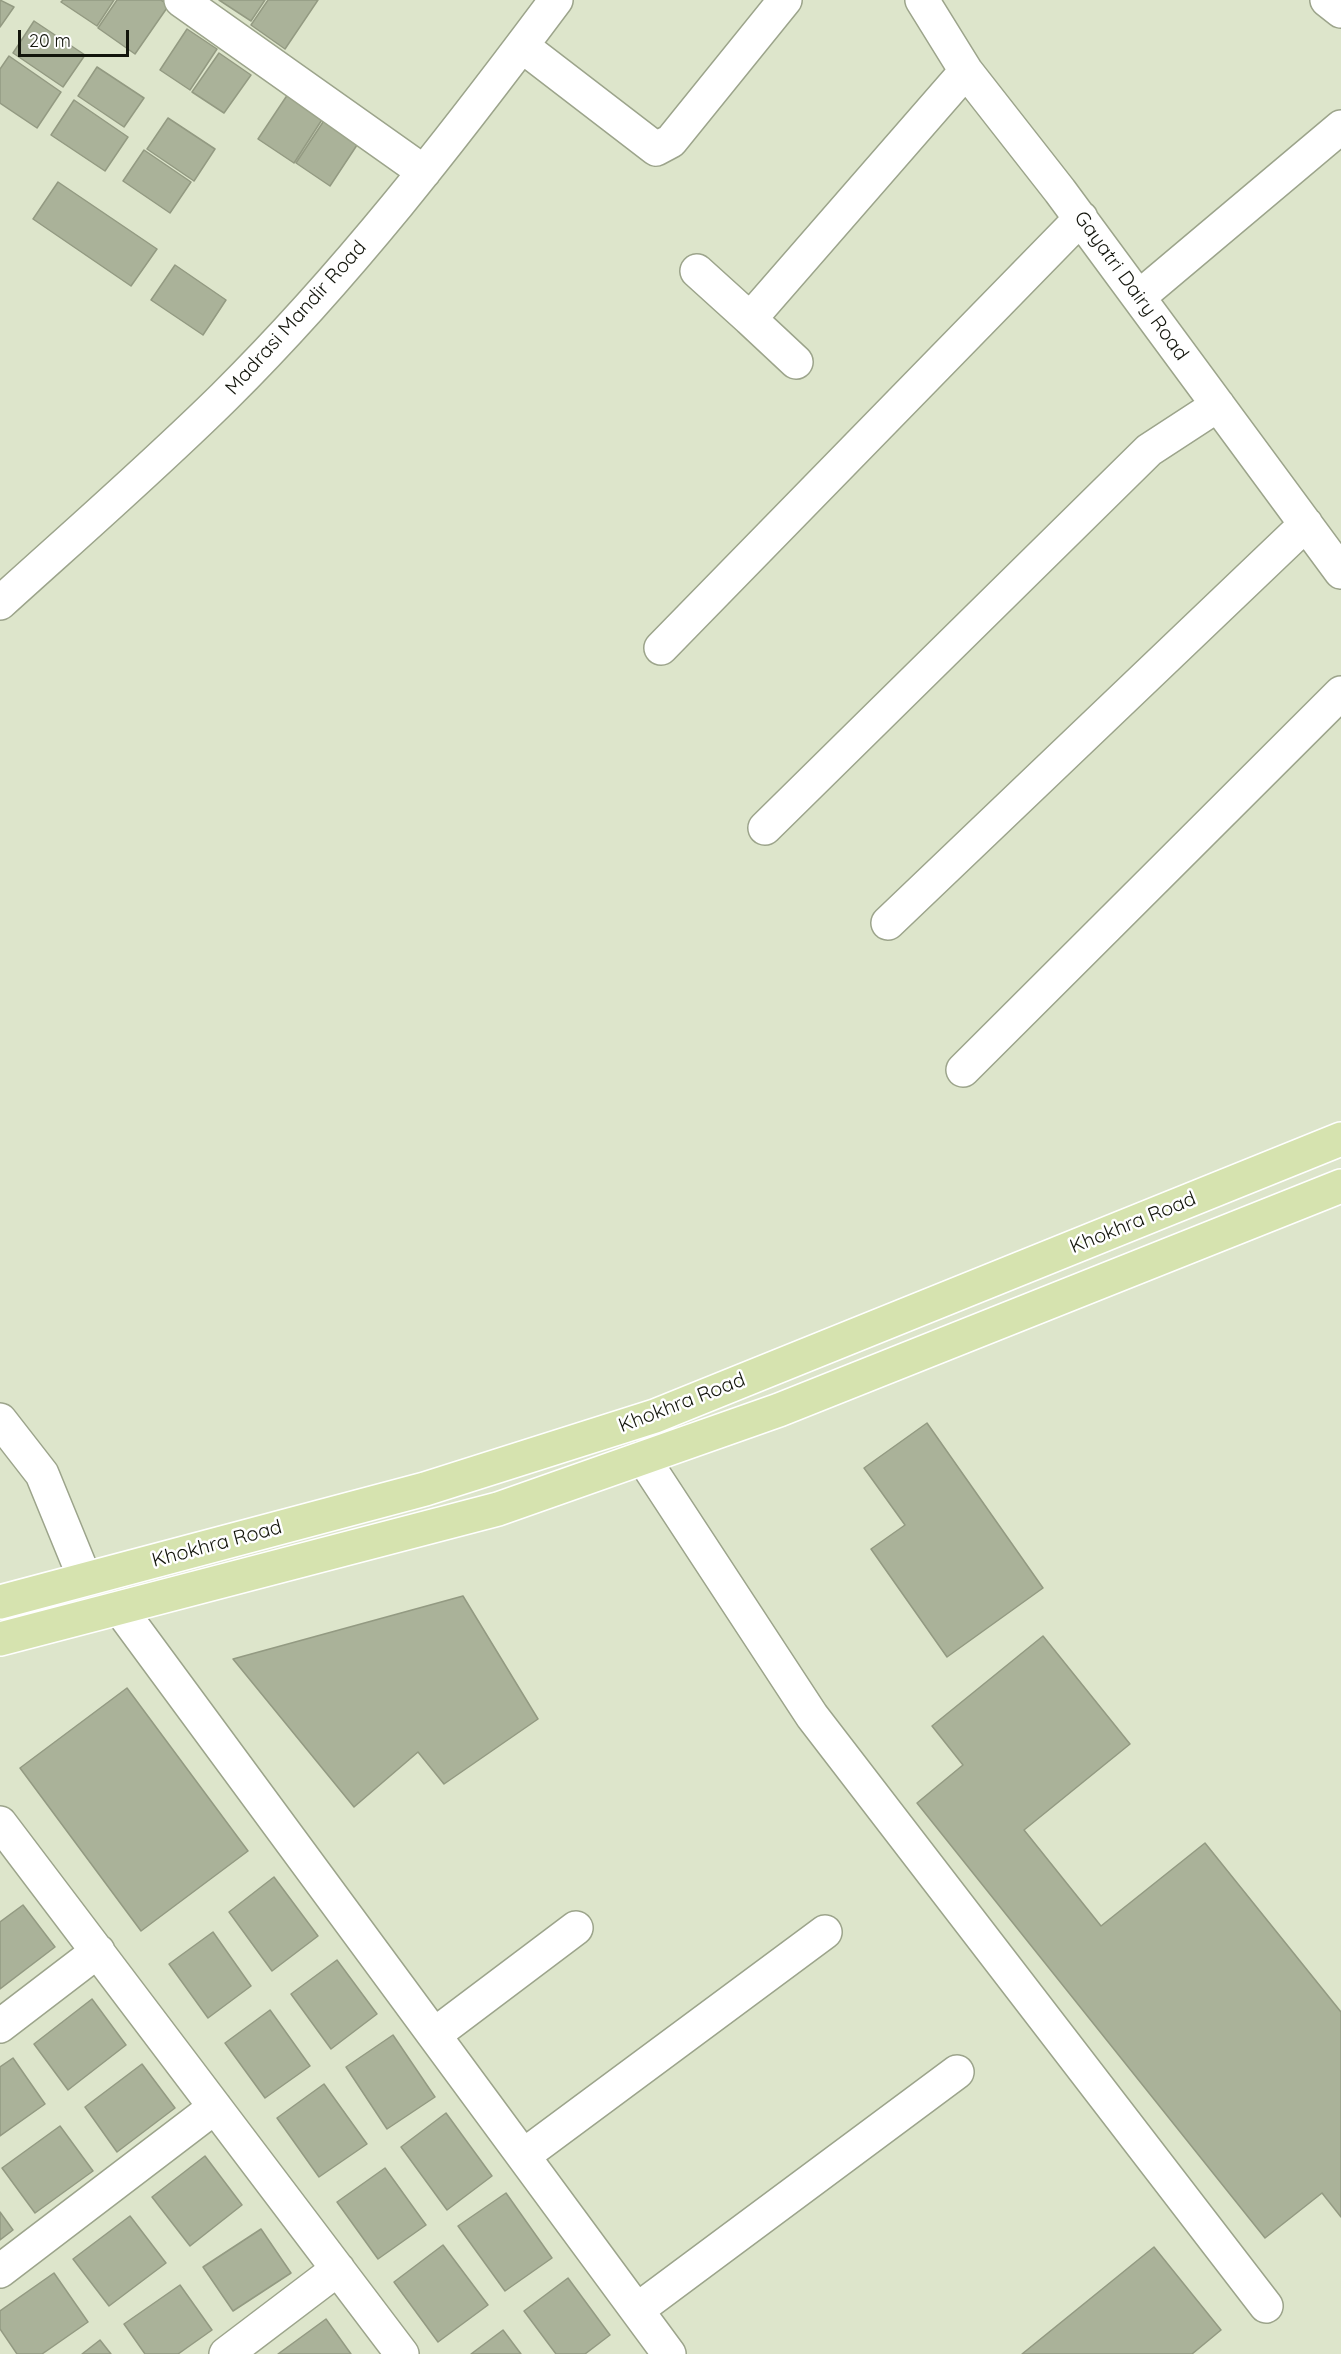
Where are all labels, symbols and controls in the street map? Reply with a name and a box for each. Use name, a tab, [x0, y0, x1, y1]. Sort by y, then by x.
scale bar	[21, 18, 132, 56]
text: 20 m	[29, 29, 71, 52]
street label: Gayatri Dairy Road	[1069, 207, 1193, 365]
street label: Madrasi Mandir Road	[221, 236, 371, 400]
street label: Khokhra Road	[1067, 1187, 1199, 1259]
street label: Khokhra Road	[615, 1368, 749, 1438]
street label: Khokhra Road	[149, 1515, 285, 1573]

